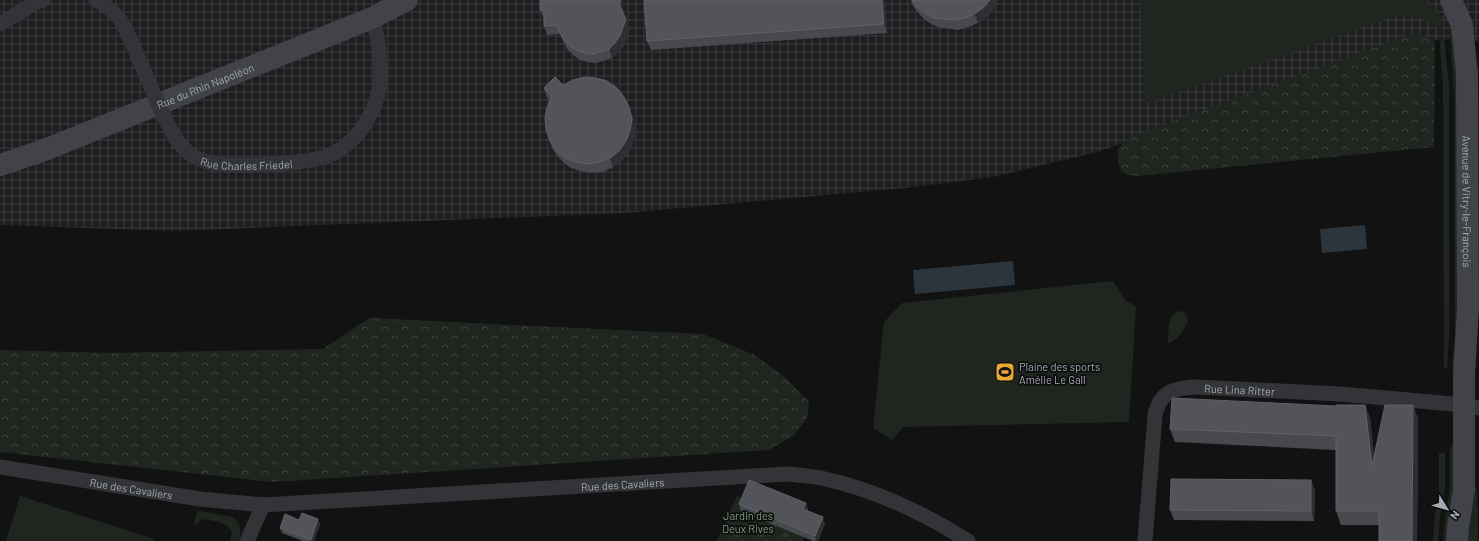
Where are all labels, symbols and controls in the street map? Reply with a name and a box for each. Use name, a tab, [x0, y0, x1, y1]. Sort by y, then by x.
street label: Rue du Rhin Napoléon	[154, 60, 256, 111]
street label: Avenue de Vitry-le-François	[1461, 135, 1474, 268]
street label: Rue Charles Friedel	[199, 154, 293, 172]
place label: Plaine des sports Amélie Le Gall	[1019, 360, 1100, 386]
sports icon: Plaine des sports Amélie Le Gall	[994, 361, 1016, 383]
street label: Rue Lina Ritter	[1204, 381, 1275, 397]
street label: Rue des Cavaliers	[89, 475, 174, 501]
street label: Rue des Cavaliers	[581, 475, 665, 493]
north arrow	[1427, 489, 1467, 529]
text: N	[1448, 508, 1463, 522]
park label: Jardin des Deux Rives	[722, 509, 774, 535]

